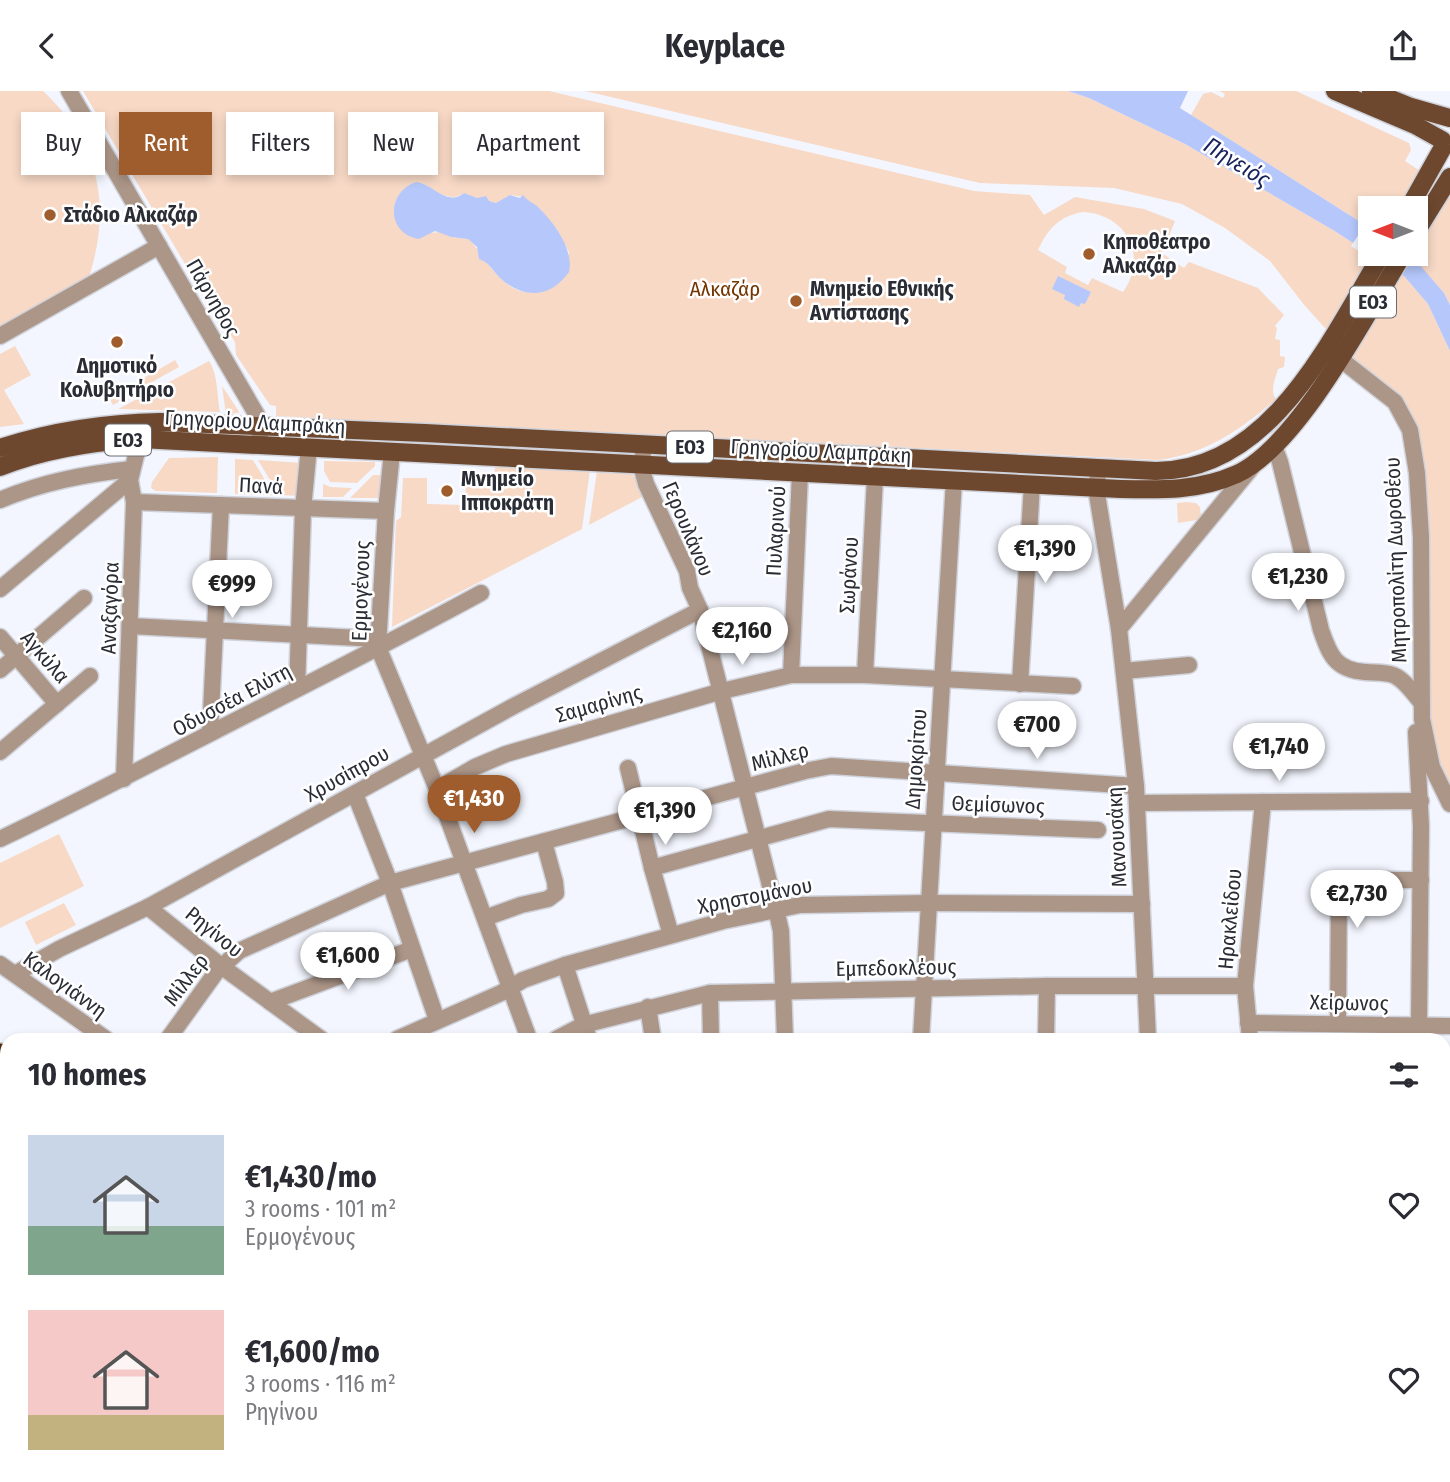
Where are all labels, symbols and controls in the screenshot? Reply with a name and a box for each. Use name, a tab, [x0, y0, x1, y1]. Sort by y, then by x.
icon: back	[28, 27, 66, 65]
text: Keyplace	[665, 27, 785, 65]
icon: share	[1384, 27, 1422, 65]
chip: Buy	[21, 112, 105, 175]
chip: Rent	[119, 112, 212, 175]
chip: Filters	[226, 112, 334, 175]
chip: New	[348, 112, 438, 175]
chip: Apartment	[452, 112, 604, 175]
water label: Πηνειός	[1199, 131, 1276, 194]
north arrow	[1358, 196, 1428, 266]
map controls	[1358, 196, 1428, 266]
place label: Στάδιο Αλκαζάρ	[64, 202, 198, 228]
marker: Στάδιο Αλκαζάρ	[42, 207, 58, 223]
place label: Κηποθέατρο Αλκαζάρ	[1102, 229, 1210, 279]
marker: Κηποθέατρο Αλκαζάρ	[1081, 246, 1097, 262]
street label: Πάρνηθος	[180, 254, 246, 342]
park label: Αλκαζάρ	[690, 276, 760, 302]
place label: Μνημείο Εθνικής Αντίστασης	[809, 276, 955, 326]
road number: ΕΟ3	[1350, 287, 1396, 317]
marker: Μνημείο Εθνικής Αντίστασης	[788, 293, 804, 309]
marker: Δημοτικό Κολυβητήριο	[109, 334, 125, 350]
place label: Δημοτικό Κολυβητήριο	[60, 353, 174, 403]
street label: Γρηγορίου Λαμπράκη	[164, 404, 346, 440]
road number: ΕΟ3	[105, 425, 151, 455]
road number: ΕΟ3	[667, 431, 713, 463]
street label: Γρηγορίου Λαμπράκη	[730, 433, 912, 469]
street label: Μητροπολίτη Δωροθέου	[1379, 457, 1413, 663]
place label: Μνημείο Ιπποκράτη	[461, 466, 554, 516]
street label: Πανά	[238, 472, 284, 500]
street label: Γερουλάνου	[656, 478, 720, 580]
marker: Μνημείο Ιπποκράτη	[439, 483, 455, 499]
street label: Πυλαρινού	[761, 485, 791, 577]
pin: €1,390	[988, 525, 1102, 585]
text: €1,390	[1014, 534, 1076, 562]
street label: Σωράνου	[834, 536, 864, 614]
street label: Ερμογένους	[346, 540, 376, 642]
pin: €1,230	[1241, 553, 1355, 613]
street label: Αναξαγόρα	[95, 561, 125, 655]
pin: €999	[191, 561, 273, 620]
text: €1,230	[1268, 562, 1328, 590]
text: €999	[208, 569, 256, 597]
pin: €2,160	[685, 607, 799, 667]
text: €2,160	[712, 616, 772, 644]
street label: Αγκύλα	[15, 625, 75, 689]
street label: Οδυσσέα Ελύτη	[168, 658, 296, 742]
street label: Σαμαρίνης	[553, 679, 645, 729]
pin: €700	[996, 701, 1078, 761]
street label: Δημοκρίτου	[900, 708, 932, 810]
text: €700	[1013, 710, 1061, 738]
pin: €1,740	[1222, 723, 1336, 783]
text: €1,740	[1249, 732, 1309, 760]
street label: Μίλλερ	[748, 737, 812, 777]
street label: Χρυσίπpου	[300, 740, 394, 808]
pin: €1,430	[417, 775, 531, 835]
text: €1,430	[443, 784, 505, 812]
street label: Μανουσάκη	[1101, 786, 1133, 888]
pin: €1,390	[608, 787, 722, 847]
street label: Θεμίσωνος	[951, 790, 1045, 820]
text: €1,390	[634, 796, 696, 824]
street label: Ηρακλείδου	[1213, 867, 1247, 971]
pin: €2,730	[1300, 871, 1414, 930]
street label: Χρηστομάνου	[696, 872, 814, 920]
text: €2,730	[1326, 879, 1388, 907]
street label: Ρηγίνου	[180, 901, 248, 963]
pin: €1,600	[291, 933, 405, 992]
text: €1,600	[316, 941, 380, 969]
street label: Καλογιάννη	[18, 946, 112, 1024]
street label: Μίλλερ	[158, 949, 214, 1011]
street label: Εμπεδοκλέους	[836, 954, 957, 982]
street label: Χείρωνος	[1309, 989, 1389, 1017]
icon: filters	[1385, 1056, 1423, 1094]
text: 10 homes	[28, 1057, 146, 1093]
text: €1,430/mo	[245, 1159, 377, 1195]
icon: home	[84, 1163, 168, 1247]
icon: heart	[1385, 1186, 1423, 1224]
text: 3 rooms · 101 m²	[245, 1195, 396, 1223]
text: Ερμογένους	[245, 1223, 355, 1251]
text: €1,600/mo	[245, 1334, 380, 1370]
icon: home	[84, 1338, 168, 1422]
icon: heart	[1385, 1361, 1423, 1399]
text: 3 rooms · 116 m²	[245, 1370, 396, 1398]
text: Ρηγίνου	[245, 1398, 318, 1426]

